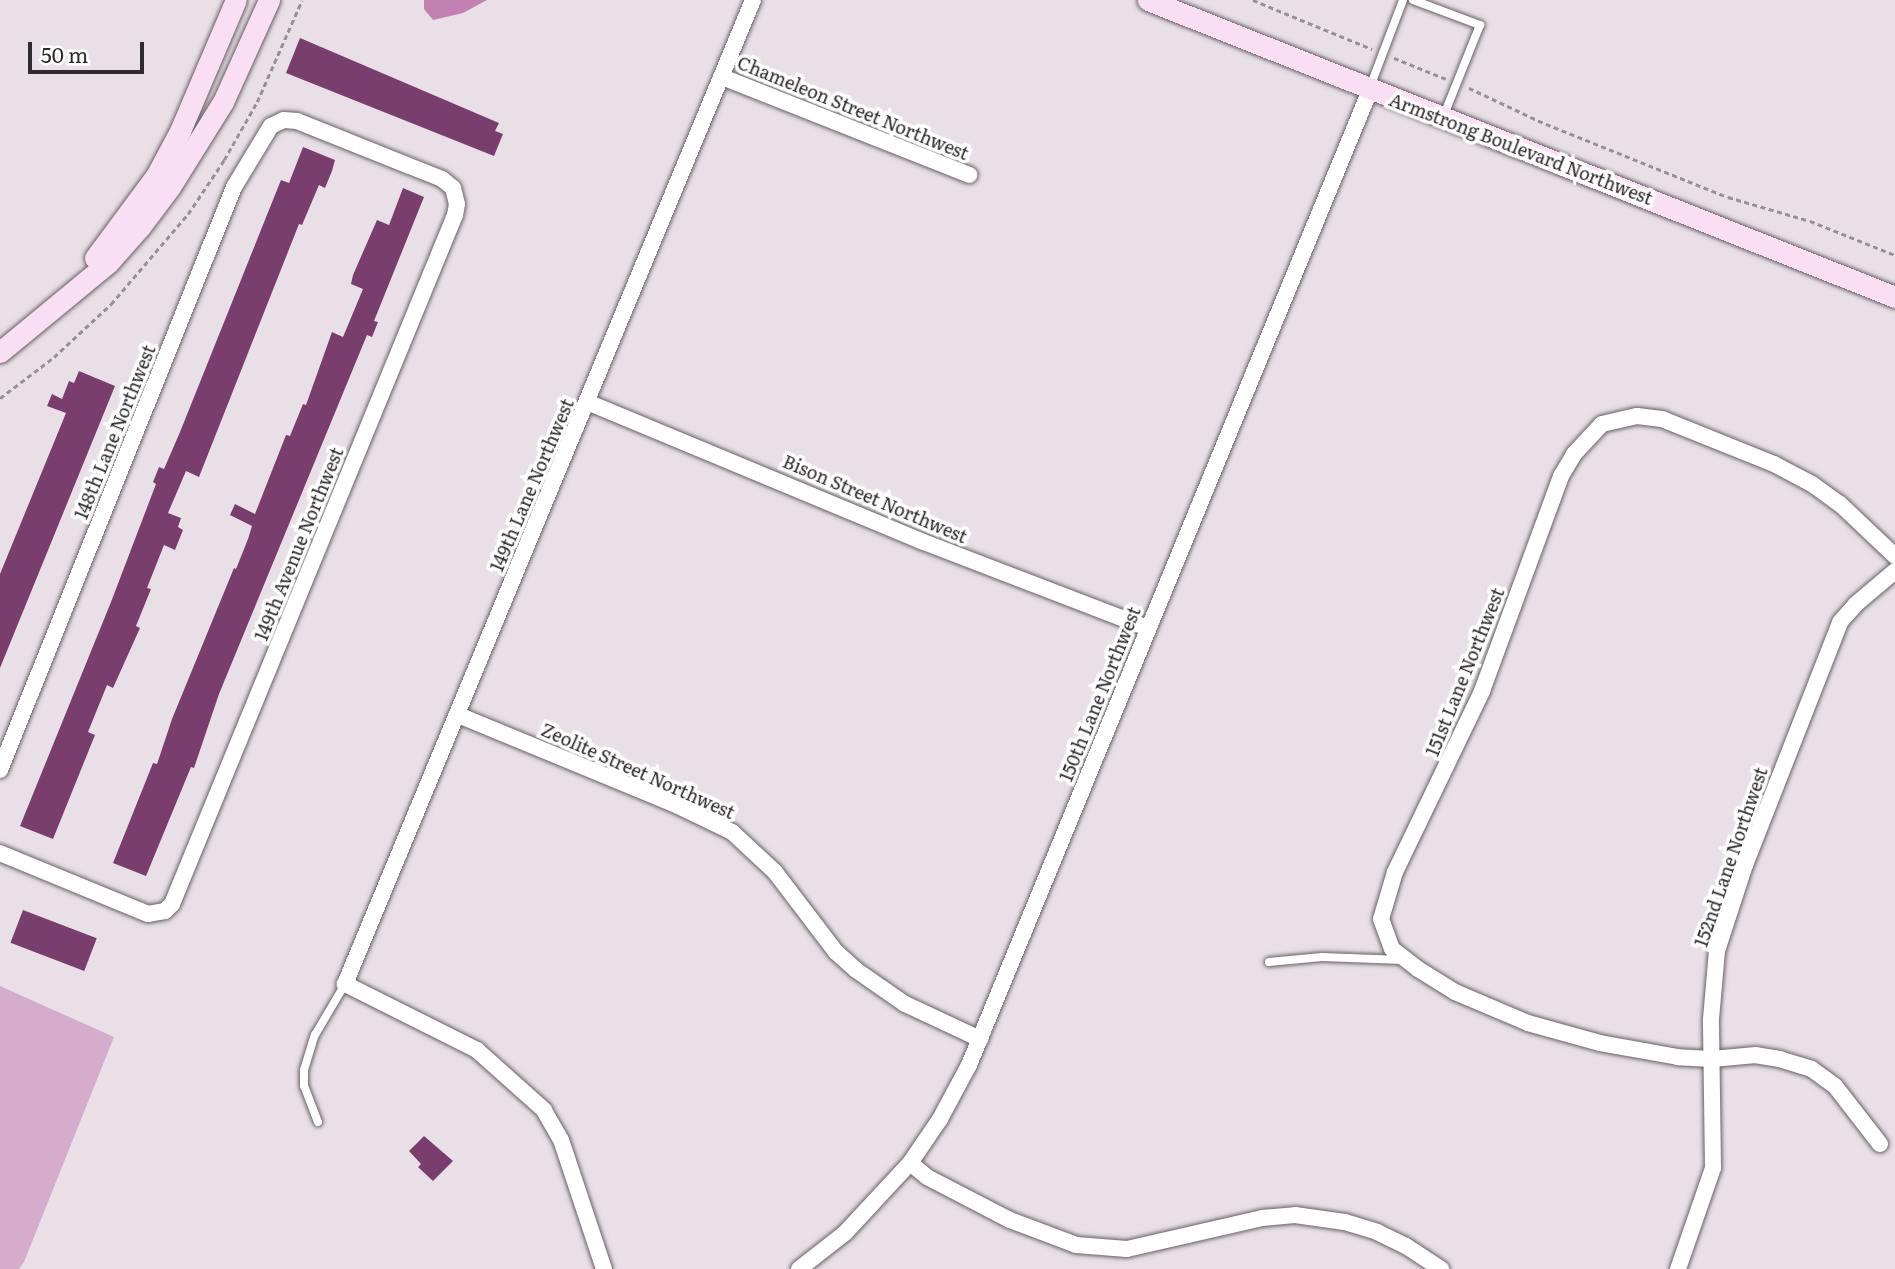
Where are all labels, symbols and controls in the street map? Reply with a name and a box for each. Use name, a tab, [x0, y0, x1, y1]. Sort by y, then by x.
scale bar	[32, 28, 147, 72]
text: 50 m	[41, 38, 88, 69]
street label: Chameleon Street Northwest	[734, 52, 972, 164]
street label: Armstrong Boulevard Northwest	[1386, 89, 1656, 209]
street label: 148th Lane Northwest	[70, 342, 160, 522]
street label: 149th Lane Northwest	[486, 395, 578, 575]
street label: 149th Avenue Northwest	[250, 444, 348, 644]
street label: Bison Street Northwest	[780, 450, 970, 548]
street label: 151st Lane Northwest	[1421, 585, 1509, 759]
street label: 150th Lane Northwest	[1055, 604, 1145, 784]
street label: Zeolite Street Northwest	[538, 719, 738, 823]
street label: 152nd Lane Northwest	[1690, 764, 1772, 950]

